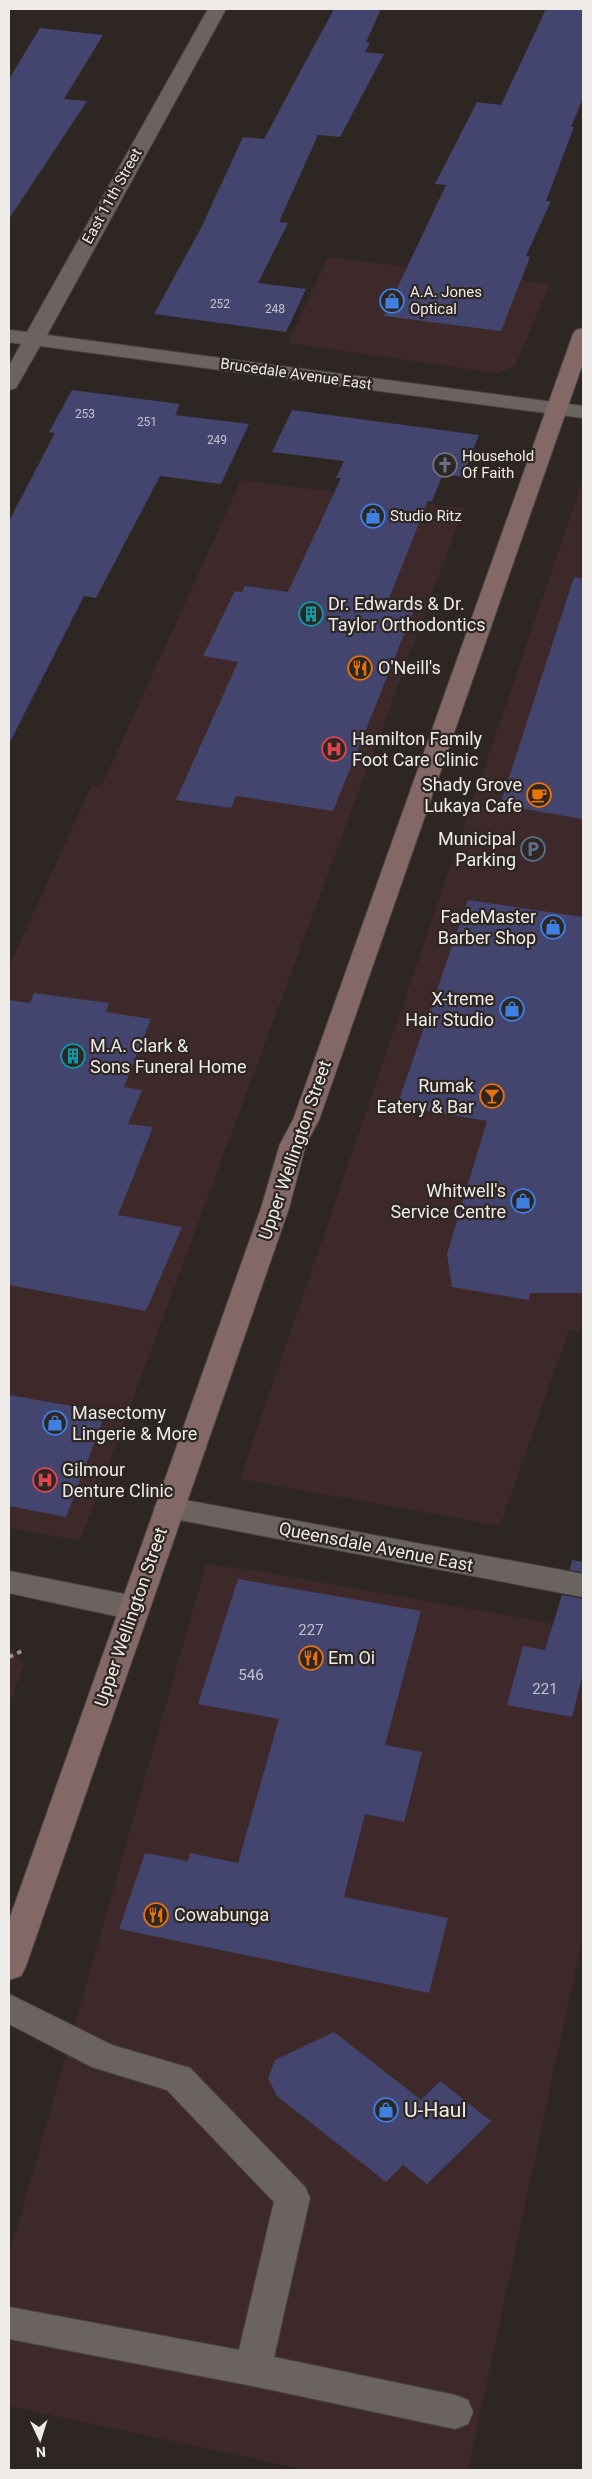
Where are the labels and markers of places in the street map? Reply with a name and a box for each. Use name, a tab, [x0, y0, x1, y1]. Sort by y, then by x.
place label: A.A. Jones Optical	[410, 283, 482, 318]
shop icon: A.A. Jones Optical	[379, 288, 405, 314]
place label: Household Of Faith	[462, 447, 534, 482]
church icon: Household Of Faith	[432, 452, 458, 478]
shop icon: Studio Ritz	[360, 503, 386, 529]
place label: Studio Ritz	[390, 507, 462, 525]
place label: Dr. Edwards & Dr. Taylor Orthodontics	[328, 593, 485, 635]
building icon: Dr. Edwards & Dr. Taylor Orthodontics	[298, 601, 324, 627]
restaurant icon: O'Neill's	[347, 655, 373, 681]
place label: O'Neill's	[378, 657, 441, 678]
place label: Hamilton Family Foot Care Clinic	[352, 728, 483, 770]
hospital icon: Hamilton Family Foot Care Clinic	[321, 736, 347, 762]
place label: Shady Grove Lukaya Cafe	[422, 774, 522, 816]
cafe icon: Shady Grove Lukaya Cafe	[526, 782, 552, 808]
place label: Municipal Parking	[438, 828, 516, 870]
parking icon: Municipal Parking	[520, 836, 546, 862]
place label: FadeMaster Barber Shop	[438, 906, 536, 948]
shop icon: FadeMaster Barber Shop	[540, 914, 566, 940]
place label: X-treme Hair Studio	[405, 988, 494, 1030]
shop icon: X-treme Hair Studio	[499, 996, 525, 1022]
place label: M.A. Clark & Sons Funeral Home	[90, 1035, 247, 1077]
building icon: M.A. Clark & Sons Funeral Home	[60, 1043, 86, 1069]
place label: Rumak Eatery & Bar	[377, 1075, 475, 1117]
bar icon: Rumak Eatery & Bar	[479, 1083, 505, 1109]
place label: Whitwell's Service Centre	[390, 1180, 506, 1222]
shop icon: Whitwell's Service Centre	[510, 1188, 536, 1214]
place label: Masectomy Lingerie & More	[72, 1402, 197, 1444]
shop icon: Masectomy Lingerie & More	[42, 1410, 68, 1436]
place label: Gilmour Denture Clinic	[62, 1459, 173, 1501]
hospital icon: Gilmour Denture Clinic	[32, 1467, 58, 1493]
restaurant icon: Em Oi	[298, 1645, 324, 1671]
place label: Em Oi	[328, 1647, 375, 1668]
restaurant icon: Cowabunga	[143, 1902, 169, 1928]
place label: Cowabunga	[174, 1904, 269, 1925]
shop icon: U-Haul	[373, 2097, 399, 2123]
place label: U-Haul	[404, 2098, 467, 2122]

